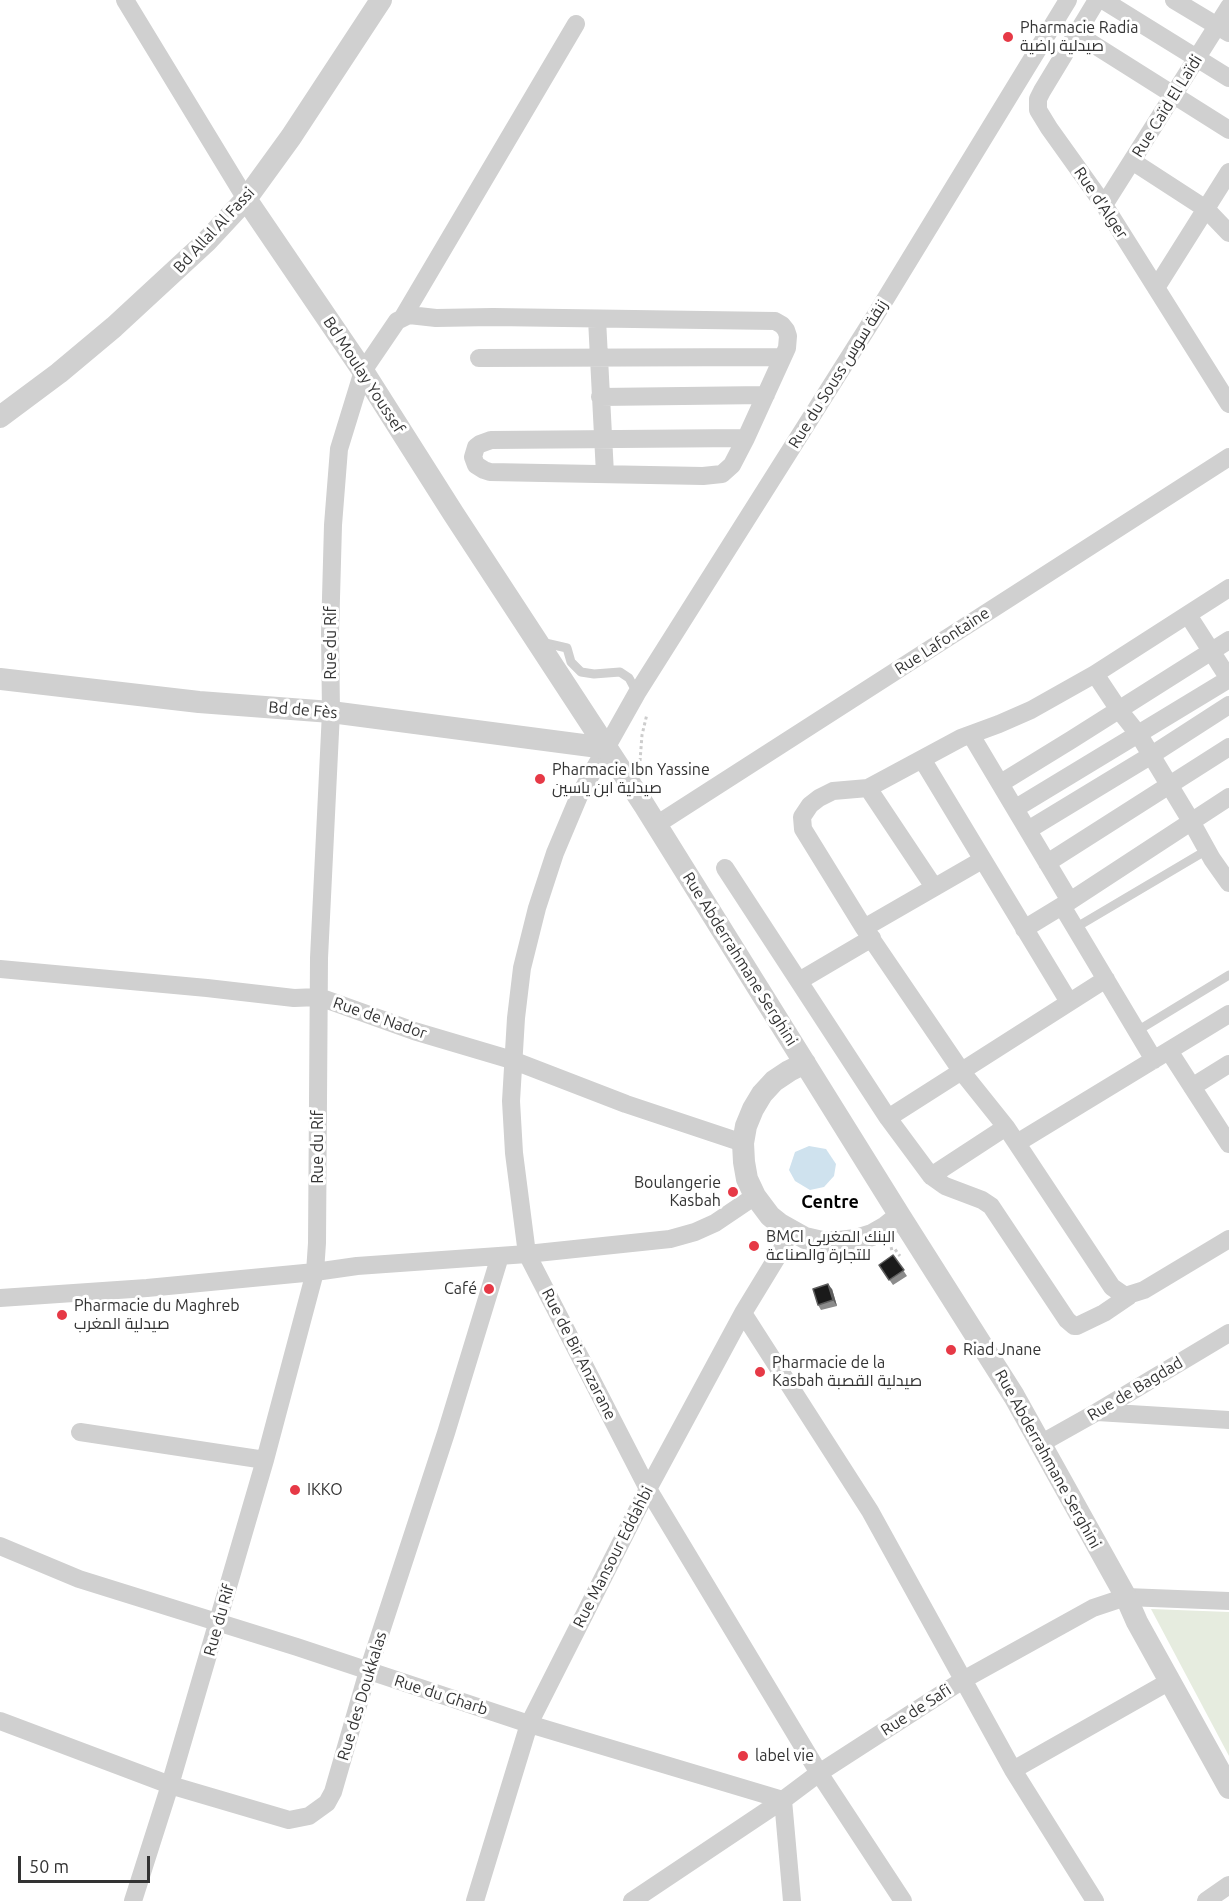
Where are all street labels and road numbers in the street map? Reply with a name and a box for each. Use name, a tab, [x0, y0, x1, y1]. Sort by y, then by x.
street label: Rue Caïd El Laïdi	[1128, 51, 1206, 161]
street label: Rue d'Alger	[1070, 163, 1132, 243]
street label: Bd Allal Al Fassi	[169, 183, 259, 277]
street label: Rue du Souss زنقة سوس	[784, 296, 892, 452]
street label: Bd Moulay Youssef	[319, 313, 409, 437]
street label: Rue Lafontaine	[891, 603, 993, 679]
street label: Rue du Rif	[321, 606, 341, 680]
street label: Bd de Fès	[268, 697, 338, 723]
street label: Rue Abderrahmane Serghini	[679, 869, 801, 1049]
street label: Rue de Nador	[331, 993, 429, 1043]
street label: Rue du Rif	[308, 1110, 328, 1184]
street label: Rue de Bir Anzarane	[538, 1285, 620, 1423]
street label: Rue de Bagdad	[1084, 1353, 1186, 1425]
street label: Rue Abderrahmane Serghini	[991, 1366, 1105, 1552]
street label: Rue Mansour Eddahbi	[569, 1483, 657, 1631]
street label: Rue du Rif	[200, 1582, 238, 1658]
street label: Rue des Doukkalas	[333, 1629, 391, 1763]
street label: Rue du Gharb	[392, 1671, 490, 1719]
street label: Rue de Safi	[877, 1680, 955, 1740]

